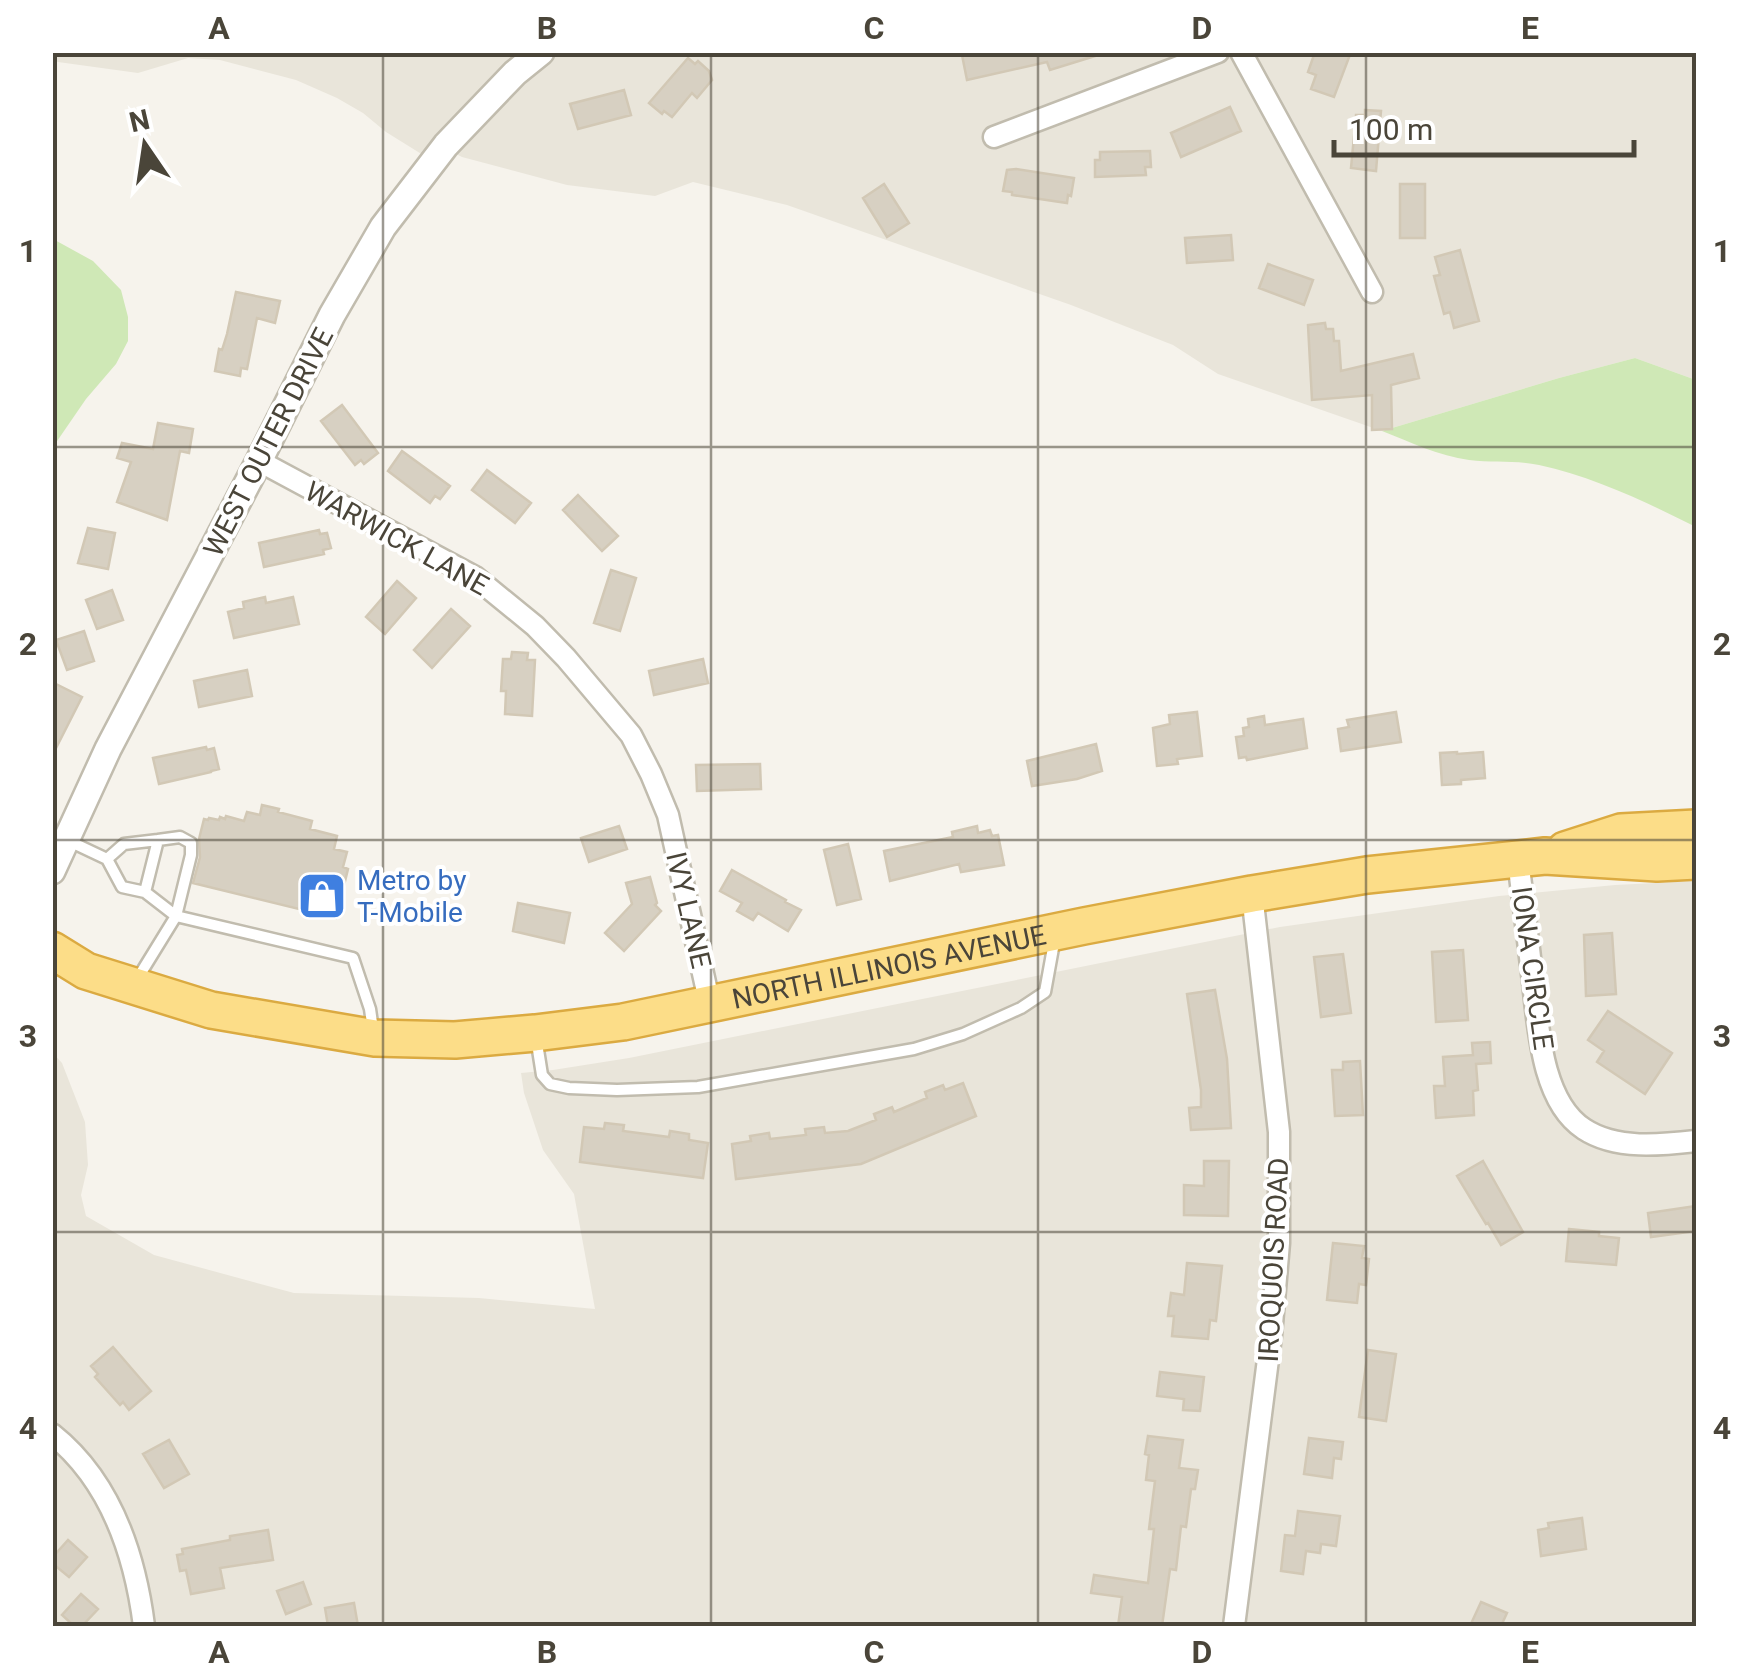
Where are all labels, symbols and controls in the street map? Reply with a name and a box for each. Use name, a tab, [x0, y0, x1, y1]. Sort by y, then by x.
text: A	[208, 9, 230, 47]
text: B	[537, 9, 557, 47]
text: C	[864, 9, 884, 47]
text: D	[1192, 9, 1212, 47]
text: E	[1521, 9, 1539, 47]
north arrow	[95, 95, 195, 195]
scale bar	[1334, 95, 1634, 157]
text: N	[126, 103, 153, 139]
text: 100 m	[1349, 112, 1433, 147]
text: 1	[19, 232, 37, 270]
text: 1	[1713, 232, 1731, 270]
street label: WEST OUTER DRIVE	[197, 323, 340, 562]
street label: WARWICK LANE	[299, 474, 494, 602]
text: 2	[19, 625, 37, 663]
text: 2	[1713, 625, 1731, 663]
street label: IVY LANE	[659, 849, 718, 972]
place label: Metro by T-Mobile	[357, 864, 466, 929]
shop icon: Metro by T-Mobile	[296, 870, 348, 922]
street label: IONA CIRCLE	[1505, 884, 1560, 1052]
street label: NORTH ILLINOIS AVENUE	[729, 918, 1049, 1016]
text: 3	[19, 1017, 37, 1055]
text: 3	[1713, 1017, 1731, 1055]
street label: IROQUOIS ROAD	[1252, 1157, 1295, 1363]
text: 4	[19, 1409, 37, 1447]
text: 4	[1713, 1409, 1731, 1447]
text: A	[208, 1633, 230, 1671]
text: B	[537, 1633, 557, 1671]
text: C	[864, 1633, 884, 1671]
text: D	[1192, 1633, 1212, 1671]
text: E	[1521, 1633, 1539, 1671]

